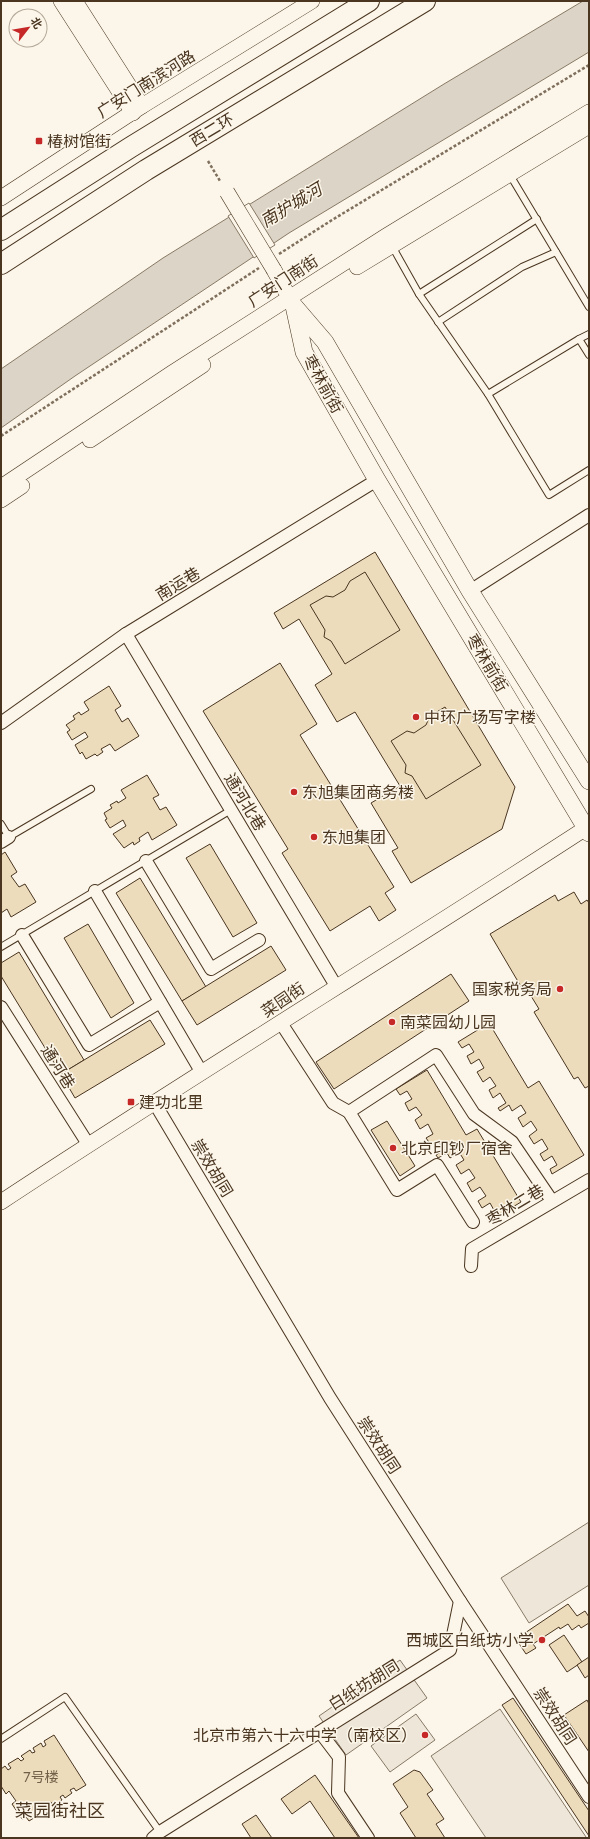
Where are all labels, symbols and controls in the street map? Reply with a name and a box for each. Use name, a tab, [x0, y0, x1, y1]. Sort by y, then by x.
north arrow	[8, 8, 48, 48]
text: 北	[27, 14, 46, 32]
street label: 广安门南滨河路	[92, 45, 200, 123]
street label: 西二环	[185, 108, 239, 152]
place label: 椿树馆街	[47, 130, 111, 153]
marker: 椿树馆街	[34, 136, 44, 146]
water label: 南护城河	[256, 176, 329, 233]
street label: 广安门南街	[243, 250, 323, 312]
street label: 枣林前街	[297, 350, 349, 418]
street label: 南运巷	[151, 562, 205, 606]
street label: 枣林前街	[461, 630, 513, 696]
place label: 中环广场写字楼	[424, 706, 536, 729]
marker: 中环广场写字楼	[411, 712, 421, 722]
street label: 通河北巷	[219, 769, 271, 835]
place label: 东旭集团商务楼	[302, 781, 414, 804]
marker: 东旭集团商务楼	[289, 787, 299, 797]
place label: 东旭集团	[322, 826, 386, 849]
marker: 东旭集团	[309, 832, 319, 842]
street label: 菜园街	[257, 977, 309, 1023]
place label: 国家税务局	[472, 978, 552, 1001]
marker: 国家税务局	[555, 984, 565, 994]
place label: 南菜园幼儿园	[400, 1011, 496, 1034]
marker: 南菜园幼儿园	[387, 1017, 397, 1027]
street label: 通河巷	[36, 1041, 80, 1093]
place label: 建功北里	[139, 1091, 203, 1114]
marker: 建功北里	[126, 1097, 136, 1107]
street label: 崇效胡同	[186, 1135, 238, 1201]
place label: 北京印钞厂宿舍	[401, 1137, 513, 1160]
marker: 北京印钞厂宿舍	[388, 1143, 398, 1153]
street label: 枣林二巷	[482, 1179, 548, 1231]
street label: 崇效胡同	[352, 1412, 406, 1478]
place label: 西城区白纸坊小学	[406, 1629, 534, 1652]
marker: 西城区白纸坊小学	[537, 1635, 547, 1645]
street label: 白纸坊胡同	[324, 1654, 404, 1716]
street label: 崇效胡同	[528, 1683, 582, 1749]
place label: 北京市第六十六中学（南校区）	[193, 1724, 417, 1747]
marker: 北京市第六十六中学（南校区）	[420, 1730, 430, 1740]
house number: 7号楼	[23, 1767, 59, 1787]
district label: 菜园街社区	[15, 1798, 105, 1824]

